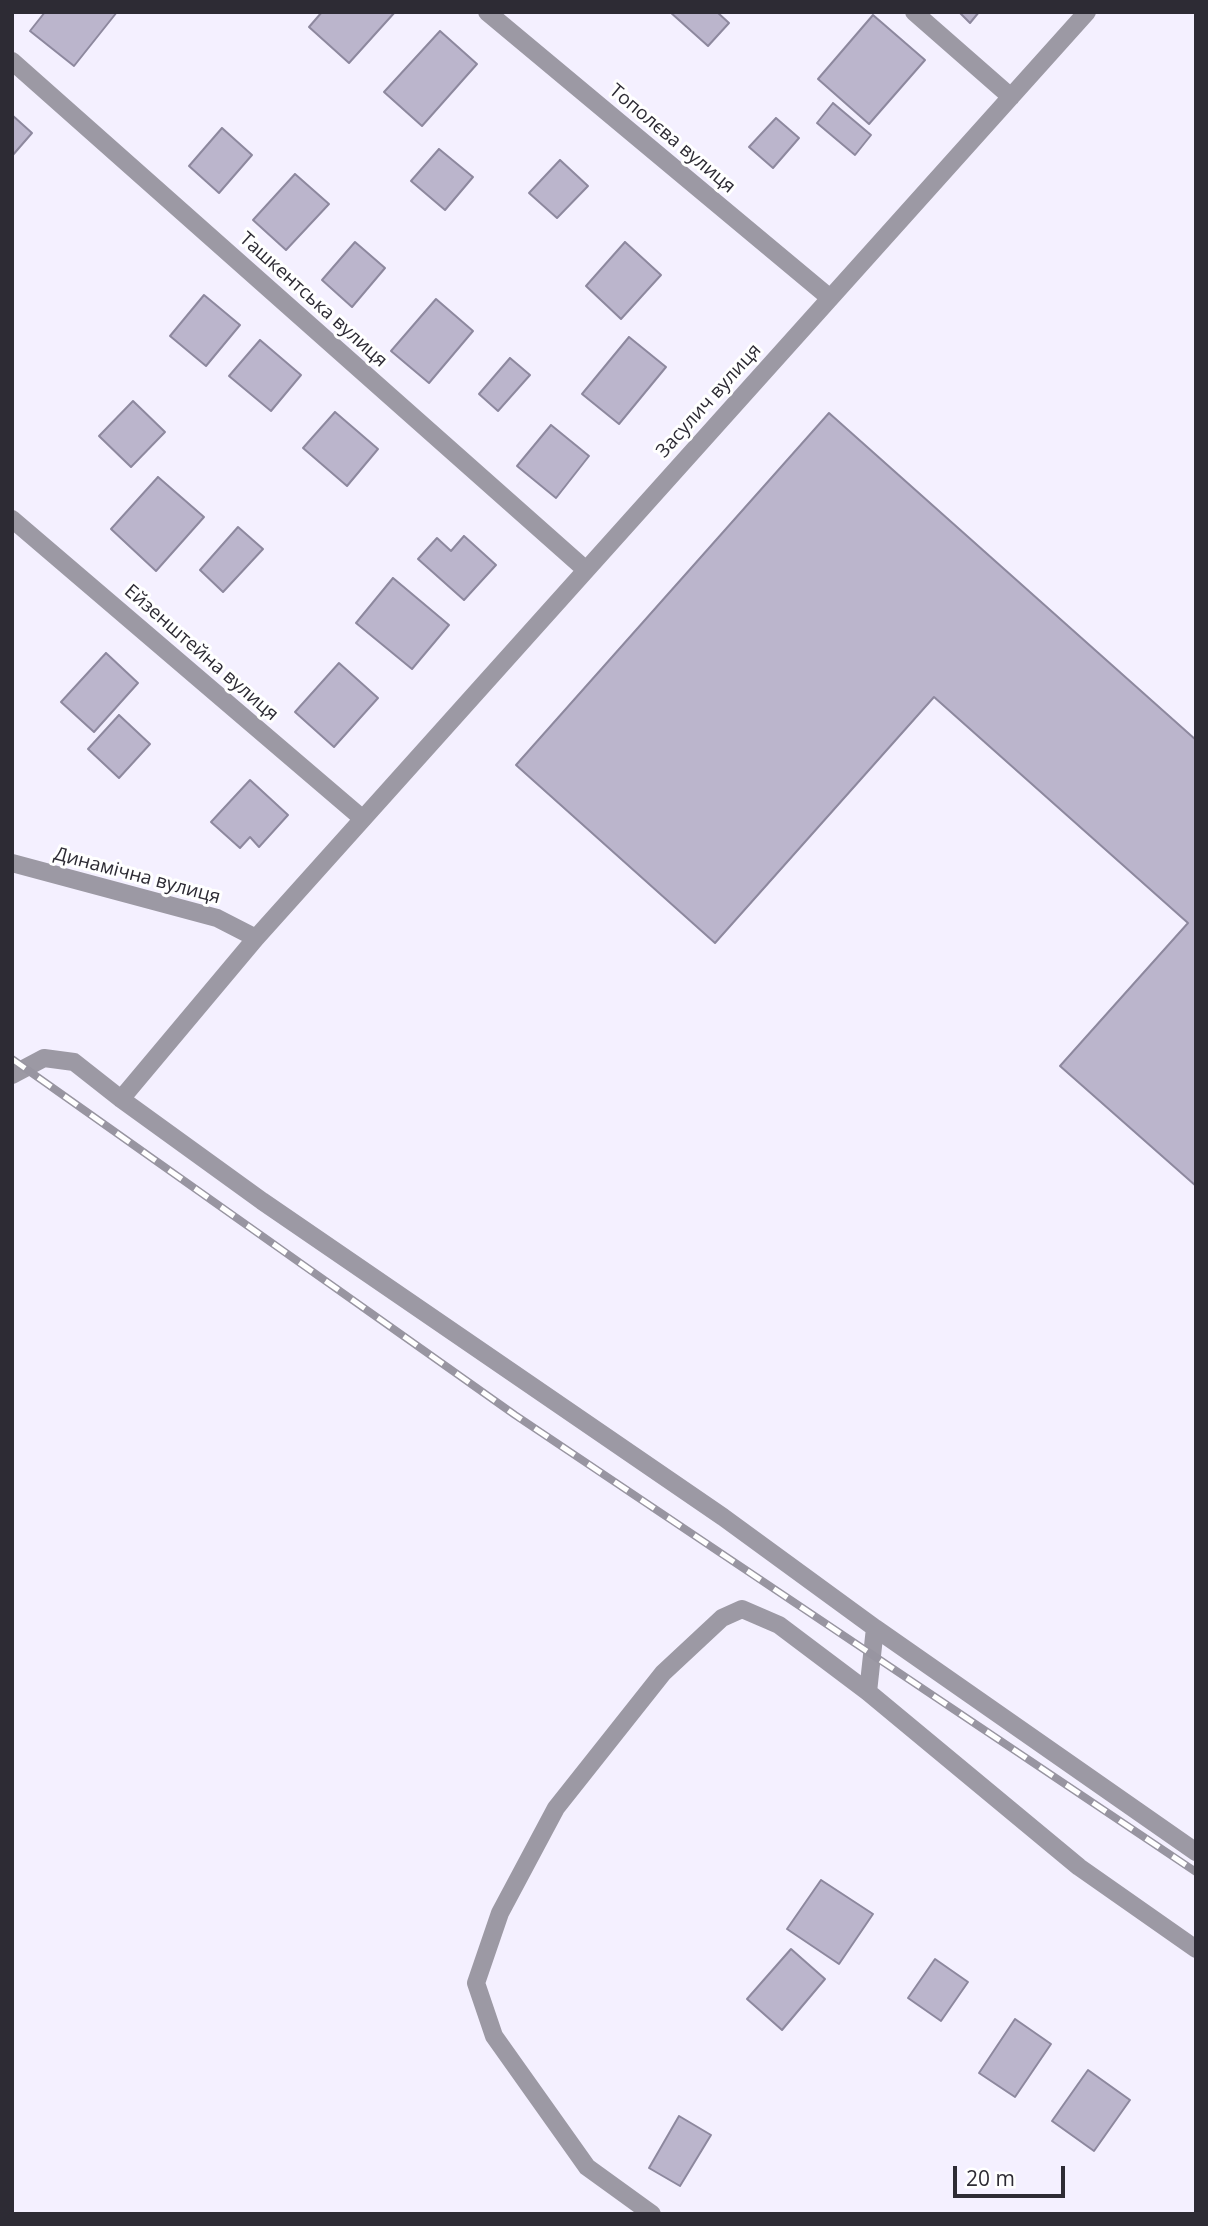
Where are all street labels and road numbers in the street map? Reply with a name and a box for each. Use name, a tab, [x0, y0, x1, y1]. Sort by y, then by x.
street label: Тополєва вулиця	[604, 80, 740, 198]
street label: Ташкентська вулиця	[234, 228, 392, 372]
street label: Засулич вулиця	[652, 339, 766, 463]
street label: Ейзенштейна вулиця	[119, 580, 283, 726]
street label: Динамічна вулиця	[51, 843, 223, 909]

